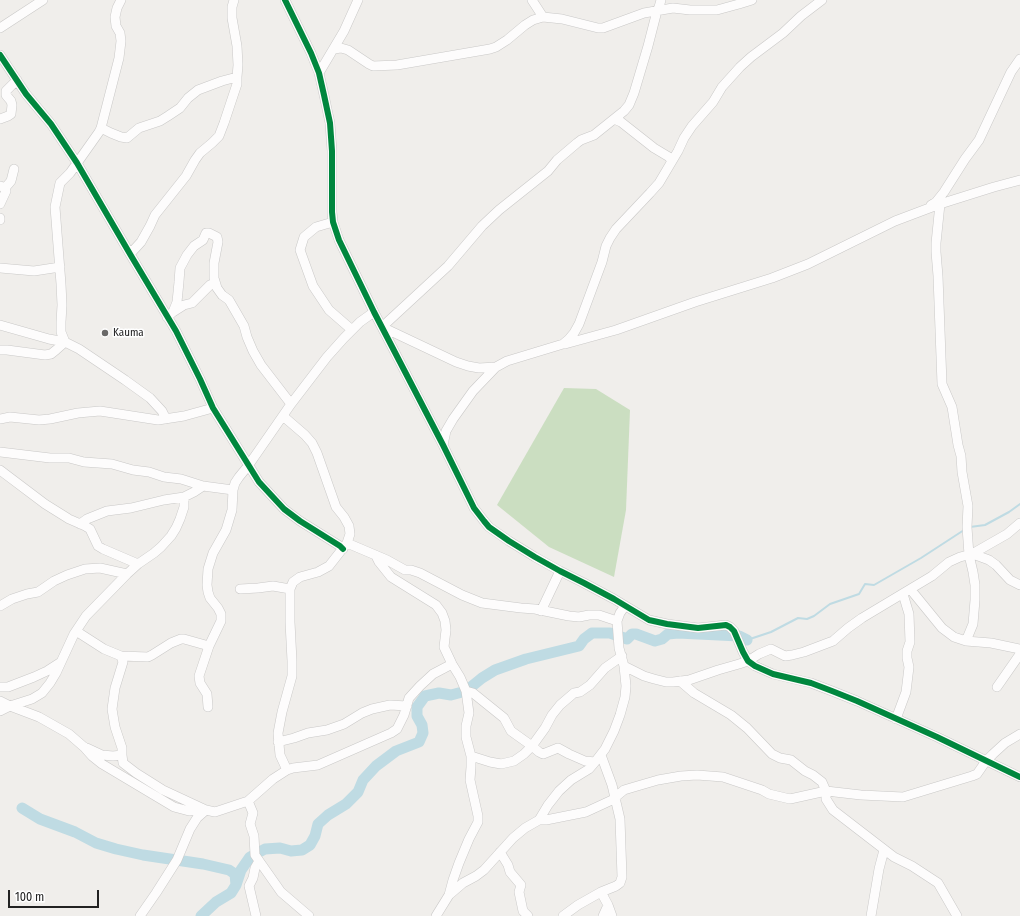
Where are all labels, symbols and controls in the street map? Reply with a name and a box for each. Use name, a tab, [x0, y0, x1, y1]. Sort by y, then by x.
place label: Kauma	[113, 326, 144, 340]
marker: Kauma	[100, 328, 110, 338]
scale bar	[10, 882, 101, 908]
text: 100 m	[15, 890, 44, 904]

